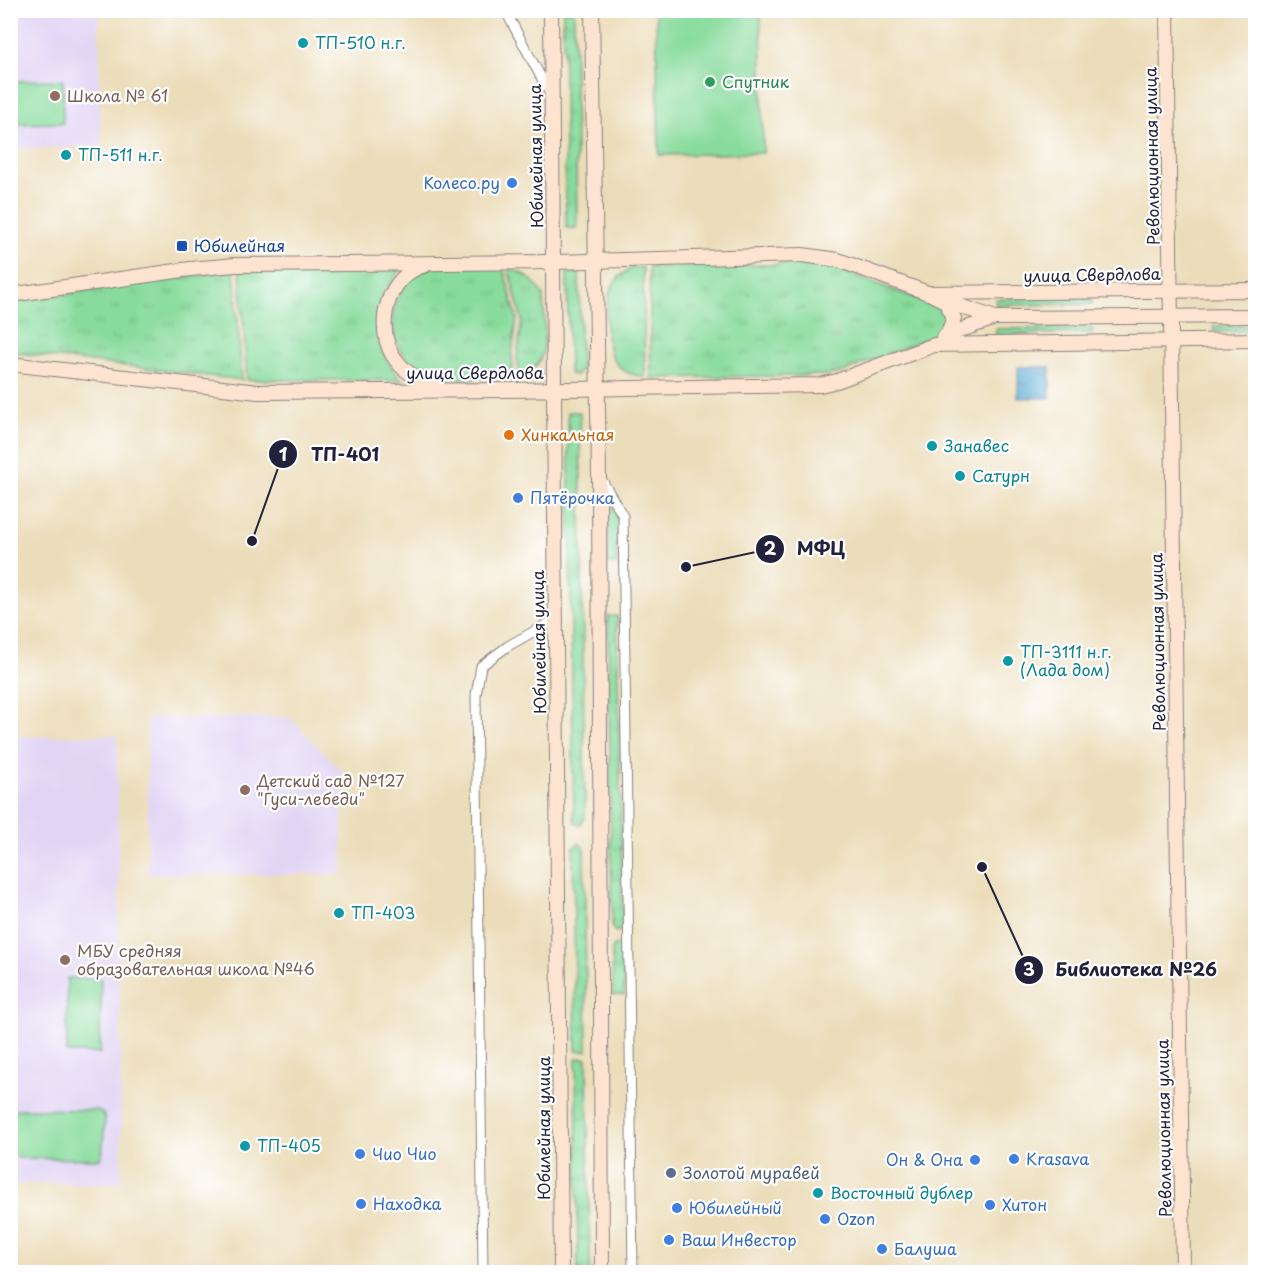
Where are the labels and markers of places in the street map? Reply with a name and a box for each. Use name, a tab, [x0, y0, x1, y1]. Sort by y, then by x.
place label: ТП-510 н.г.	[315, 30, 406, 54]
marker: ТП-510 н.г.	[296, 36, 310, 50]
place label: Спутник	[722, 69, 790, 93]
marker: Спутник	[703, 75, 717, 89]
place label: Школа № 61	[67, 83, 168, 107]
marker: Школа № 61	[48, 89, 62, 103]
place label: ТП-511 н.г.	[78, 142, 163, 166]
marker: ТП-511 н.г.	[59, 148, 73, 162]
place label: Колесо.ру	[424, 170, 500, 194]
marker: Колесо.ру	[505, 176, 519, 190]
place label: Юбилейная	[194, 233, 285, 257]
marker: Юбилейная	[175, 239, 189, 253]
place label: Хинкальная	[521, 422, 614, 446]
marker: Хинкальная	[502, 428, 516, 442]
place label: Занавес	[943, 433, 1009, 457]
callout: ТП-401	[268, 436, 391, 472]
marker: Занавес	[925, 439, 939, 453]
place label: Сатурн	[972, 463, 1030, 487]
marker: Сатурн	[953, 469, 967, 483]
place label: Пятёрочка	[530, 485, 615, 509]
marker: Пятёрочка	[511, 491, 525, 505]
callout: МФЦ	[755, 531, 857, 567]
place label: ТП-3111 н.г. (Лада дом)	[1020, 639, 1112, 681]
marker: ТП-3111 н.г. (Лада дом)	[1001, 654, 1015, 668]
place label: Детский сад №127 "Гуси-лебеди"	[256, 768, 405, 810]
marker: Детский сад №127 "Гуси-лебеди"	[238, 783, 252, 797]
place label: ТП-403	[351, 900, 415, 924]
marker: ТП-403	[332, 906, 346, 920]
place label: МБУ средняя образовательная школа №46	[77, 938, 315, 980]
callout: Библиотека №26	[1014, 952, 1229, 988]
marker: МБУ средняя образовательная школа №46	[58, 953, 72, 967]
place label: ТП-405	[257, 1133, 321, 1157]
marker: ТП-405	[238, 1139, 252, 1153]
place label: Чио Чио	[372, 1141, 437, 1165]
place label: Krasava	[1026, 1146, 1089, 1170]
marker: Чио Чио	[353, 1147, 367, 1161]
place label: Он & Она	[886, 1147, 963, 1171]
marker: Krasava	[1007, 1152, 1021, 1166]
marker: Он & Она	[968, 1153, 982, 1167]
place label: Золотой муравей	[683, 1160, 820, 1184]
marker: Золотой муравей	[664, 1166, 678, 1180]
place label: Восточный дублер	[830, 1180, 973, 1204]
marker: Восточный дублер	[811, 1186, 825, 1200]
place label: Находка	[373, 1191, 442, 1215]
place label: Хитон	[1002, 1192, 1047, 1216]
place label: Юбилейный	[689, 1195, 782, 1219]
marker: Находка	[354, 1197, 368, 1211]
marker: Хитон	[983, 1198, 997, 1212]
marker: Юбилейный	[670, 1201, 684, 1215]
place label: Ozon	[837, 1206, 875, 1230]
marker: Ozon	[818, 1212, 832, 1226]
place label: Ваш Инвестор	[681, 1227, 797, 1251]
marker: Ваш Инвестор	[662, 1233, 676, 1247]
place label: Балуша	[894, 1236, 957, 1260]
marker: Балуша	[875, 1242, 889, 1256]

